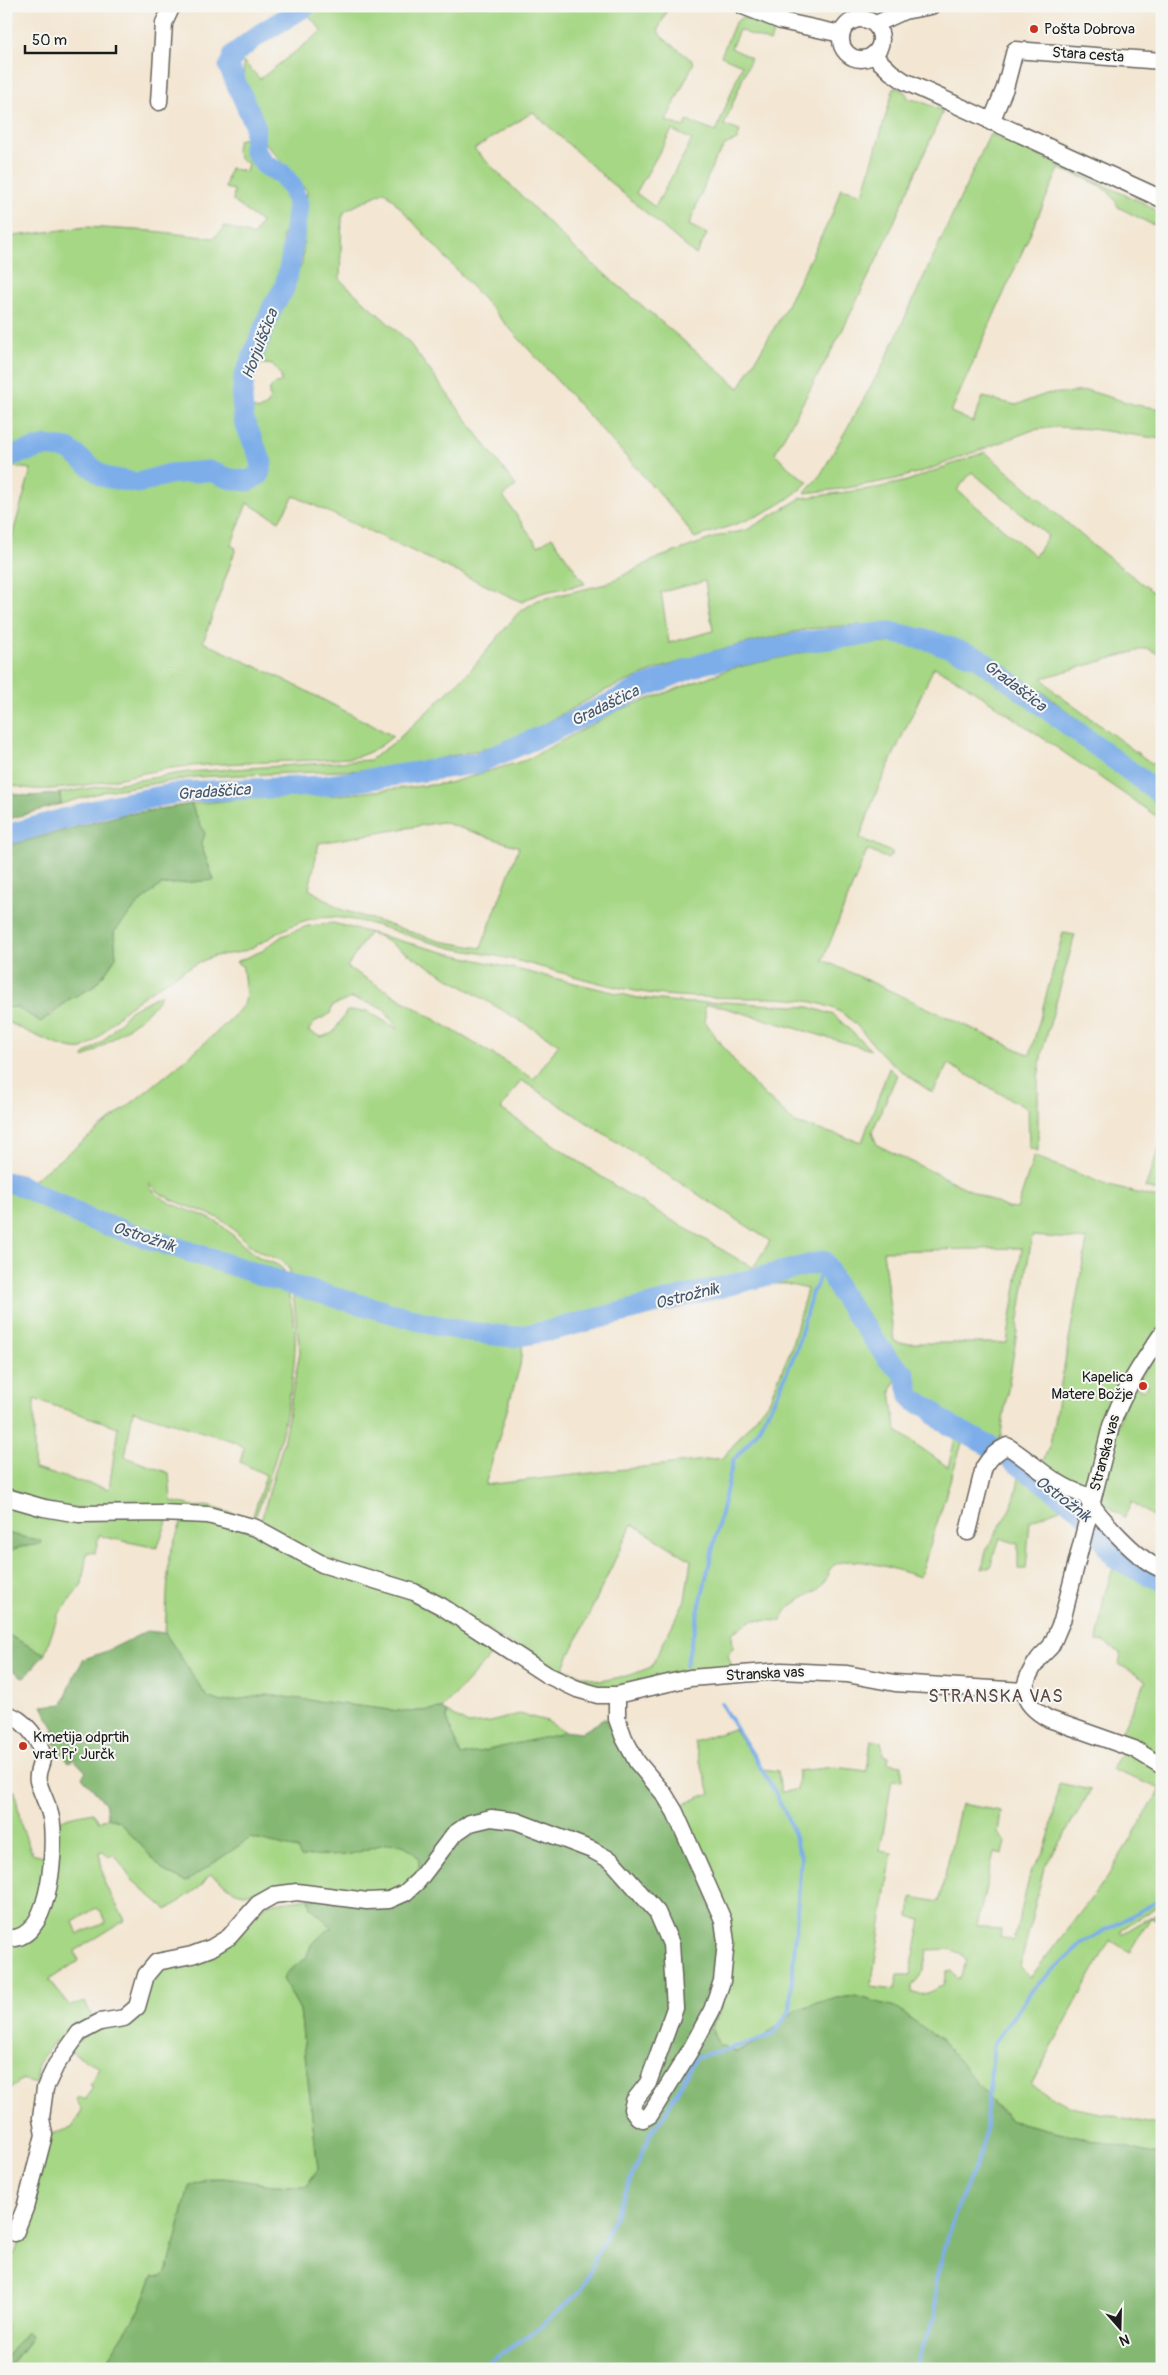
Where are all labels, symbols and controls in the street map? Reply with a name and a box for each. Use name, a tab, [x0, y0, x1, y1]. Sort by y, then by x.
place label: Pošta Dobrova	[1044, 20, 1135, 39]
scale bar	[25, 22, 116, 54]
marker: Pošta Dobrova	[1028, 23, 1040, 35]
text: 50 m	[32, 31, 67, 50]
street label: Stara cesta	[1051, 43, 1125, 67]
water label: Horjulščica	[237, 305, 283, 382]
water label: Gradaščica	[980, 656, 1051, 717]
water label: Gradaščica	[568, 680, 644, 731]
water label: Gradaščica	[177, 779, 253, 805]
water label: Ostrožnik	[110, 1217, 179, 1257]
water label: Ostrožnik	[653, 1278, 722, 1314]
place label: Kapelica Matere Božje	[1051, 1368, 1134, 1404]
marker: Kapelica Matere Božje	[1137, 1380, 1149, 1392]
street label: Stranska vas	[1086, 1412, 1124, 1493]
water label: Ostrožnik	[1031, 1472, 1096, 1527]
street label: Stranska vas	[725, 1662, 805, 1686]
district label: STRANSKA VAS	[928, 1685, 1064, 1708]
place label: Kmetija odprtih vrat Pr' Jurčk	[32, 1728, 129, 1764]
marker: Kmetija odprtih vrat Pr' Jurčk	[17, 1740, 29, 1752]
north arrow	[1096, 2302, 1146, 2352]
text: N	[1117, 2330, 1132, 2349]

